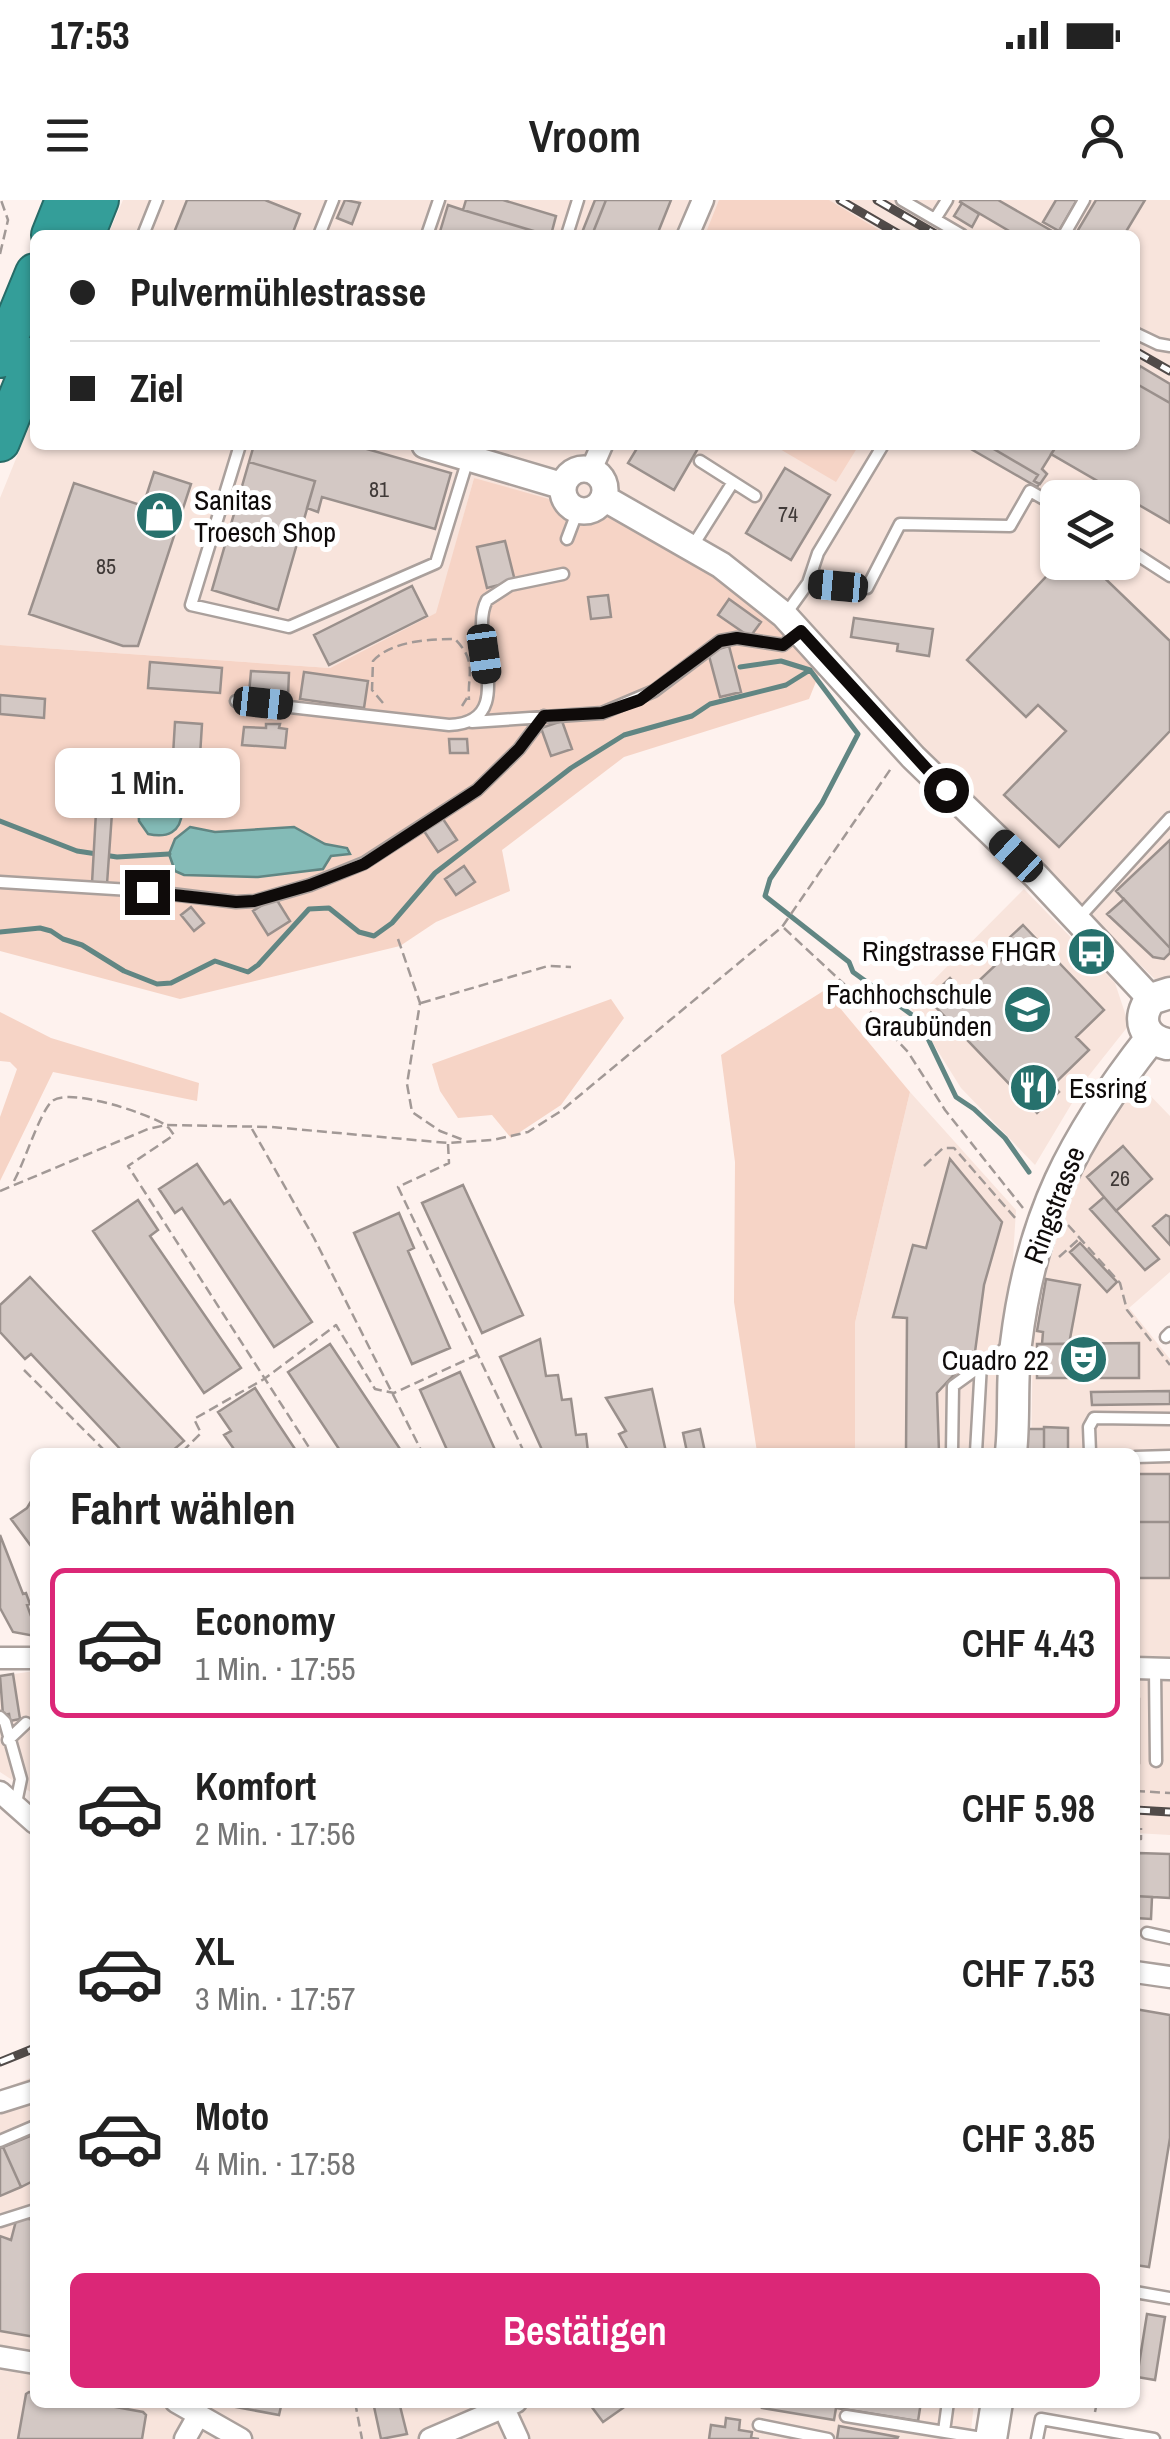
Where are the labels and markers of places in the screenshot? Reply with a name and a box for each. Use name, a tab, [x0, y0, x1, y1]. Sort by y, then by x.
place label: Sanitas Troesch Shop	[194, 481, 336, 551]
shop icon: Sanitas Troesch Shop	[133, 490, 185, 542]
bus stop icon: Ringstrasse FHGR	[1065, 925, 1117, 977]
place label: Ringstrasse FHGR	[862, 932, 1056, 970]
place label: Fachhochschule Graubünden	[826, 975, 992, 1045]
school or university icon: Fachhochschule Graubünden	[1001, 984, 1053, 1036]
restaurant icon: Essring	[1008, 1062, 1060, 1114]
place label: Essring	[1069, 1069, 1147, 1107]
theatre icon: Cuadro 22	[1058, 1334, 1110, 1386]
place label: Cuadro 22	[942, 1341, 1049, 1379]

